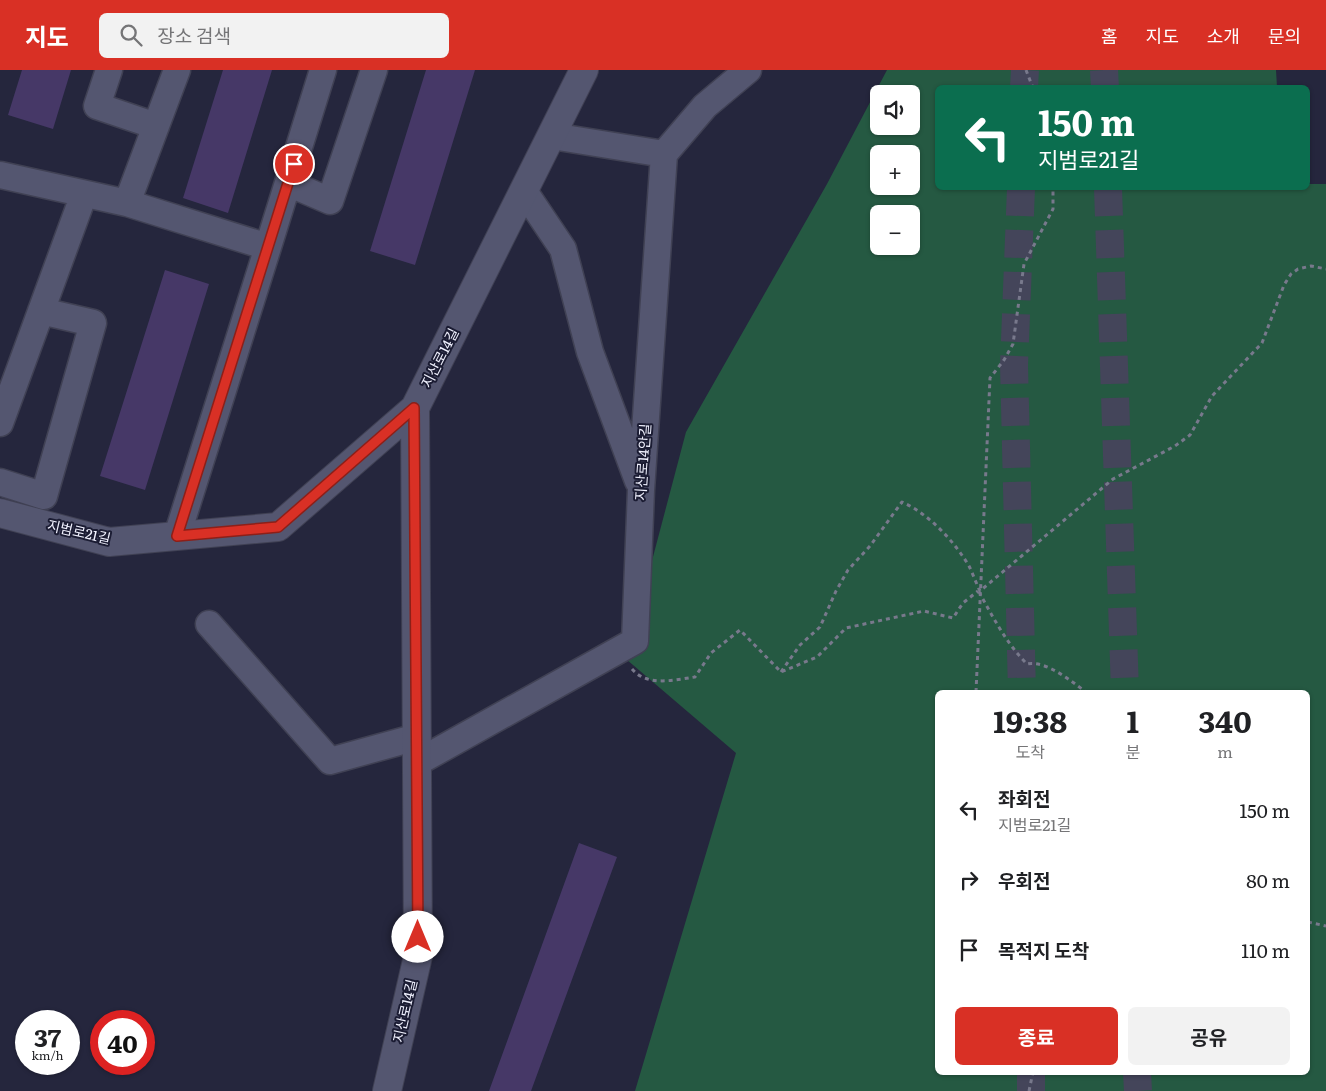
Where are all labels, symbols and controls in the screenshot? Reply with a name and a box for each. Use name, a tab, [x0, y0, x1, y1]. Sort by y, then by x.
search box	[99, 13, 449, 58]
text: 지도	[25, 18, 69, 53]
icon: search	[117, 21, 145, 49]
text: 장소 검색	[157, 21, 231, 49]
text: 홈	[1101, 22, 1118, 49]
text: 지도	[1146, 22, 1179, 49]
text: 소개	[1207, 22, 1240, 49]
text: 문의	[1268, 22, 1301, 49]
map controls	[870, 85, 920, 255]
button: sound	[870, 85, 920, 135]
text: 150 m	[1038, 95, 1135, 147]
icon: left	[955, 105, 1020, 170]
text: 지범로21길	[1038, 142, 1139, 175]
pin	[273, 143, 315, 185]
button: +	[870, 145, 920, 195]
icon: arrive	[280, 150, 308, 178]
button: −	[870, 205, 920, 255]
street label: 지산로14길	[416, 324, 463, 391]
street label: 지산로14안길	[629, 423, 655, 501]
street label: 지범로21길	[46, 514, 113, 548]
text: 19:38	[993, 698, 1067, 742]
text: 1	[1127, 698, 1139, 742]
text: 340	[1198, 698, 1252, 742]
text: 도착	[1015, 739, 1045, 763]
text: 분	[1125, 739, 1140, 763]
text: m	[1217, 739, 1233, 763]
text: 좌회전	[998, 784, 1050, 812]
icon: left	[955, 796, 983, 824]
text: 150 m	[1239, 796, 1290, 824]
text: 지범로21길	[998, 812, 1072, 836]
icon: right	[955, 866, 983, 894]
text: 우회전	[998, 866, 1050, 894]
text: 80 m	[1246, 866, 1290, 894]
position arrow	[391, 910, 443, 962]
icon: arrive	[955, 936, 983, 964]
text: 목적지 도착	[998, 936, 1089, 964]
text: 110 m	[1241, 936, 1290, 964]
street label: 지산로14길	[387, 977, 421, 1044]
button: 종료	[955, 1007, 1118, 1065]
button: 공유	[1128, 1007, 1290, 1065]
speed limit sign: 40	[90, 1010, 155, 1075]
text: 37	[34, 1018, 61, 1055]
text: km/h	[32, 1046, 63, 1064]

